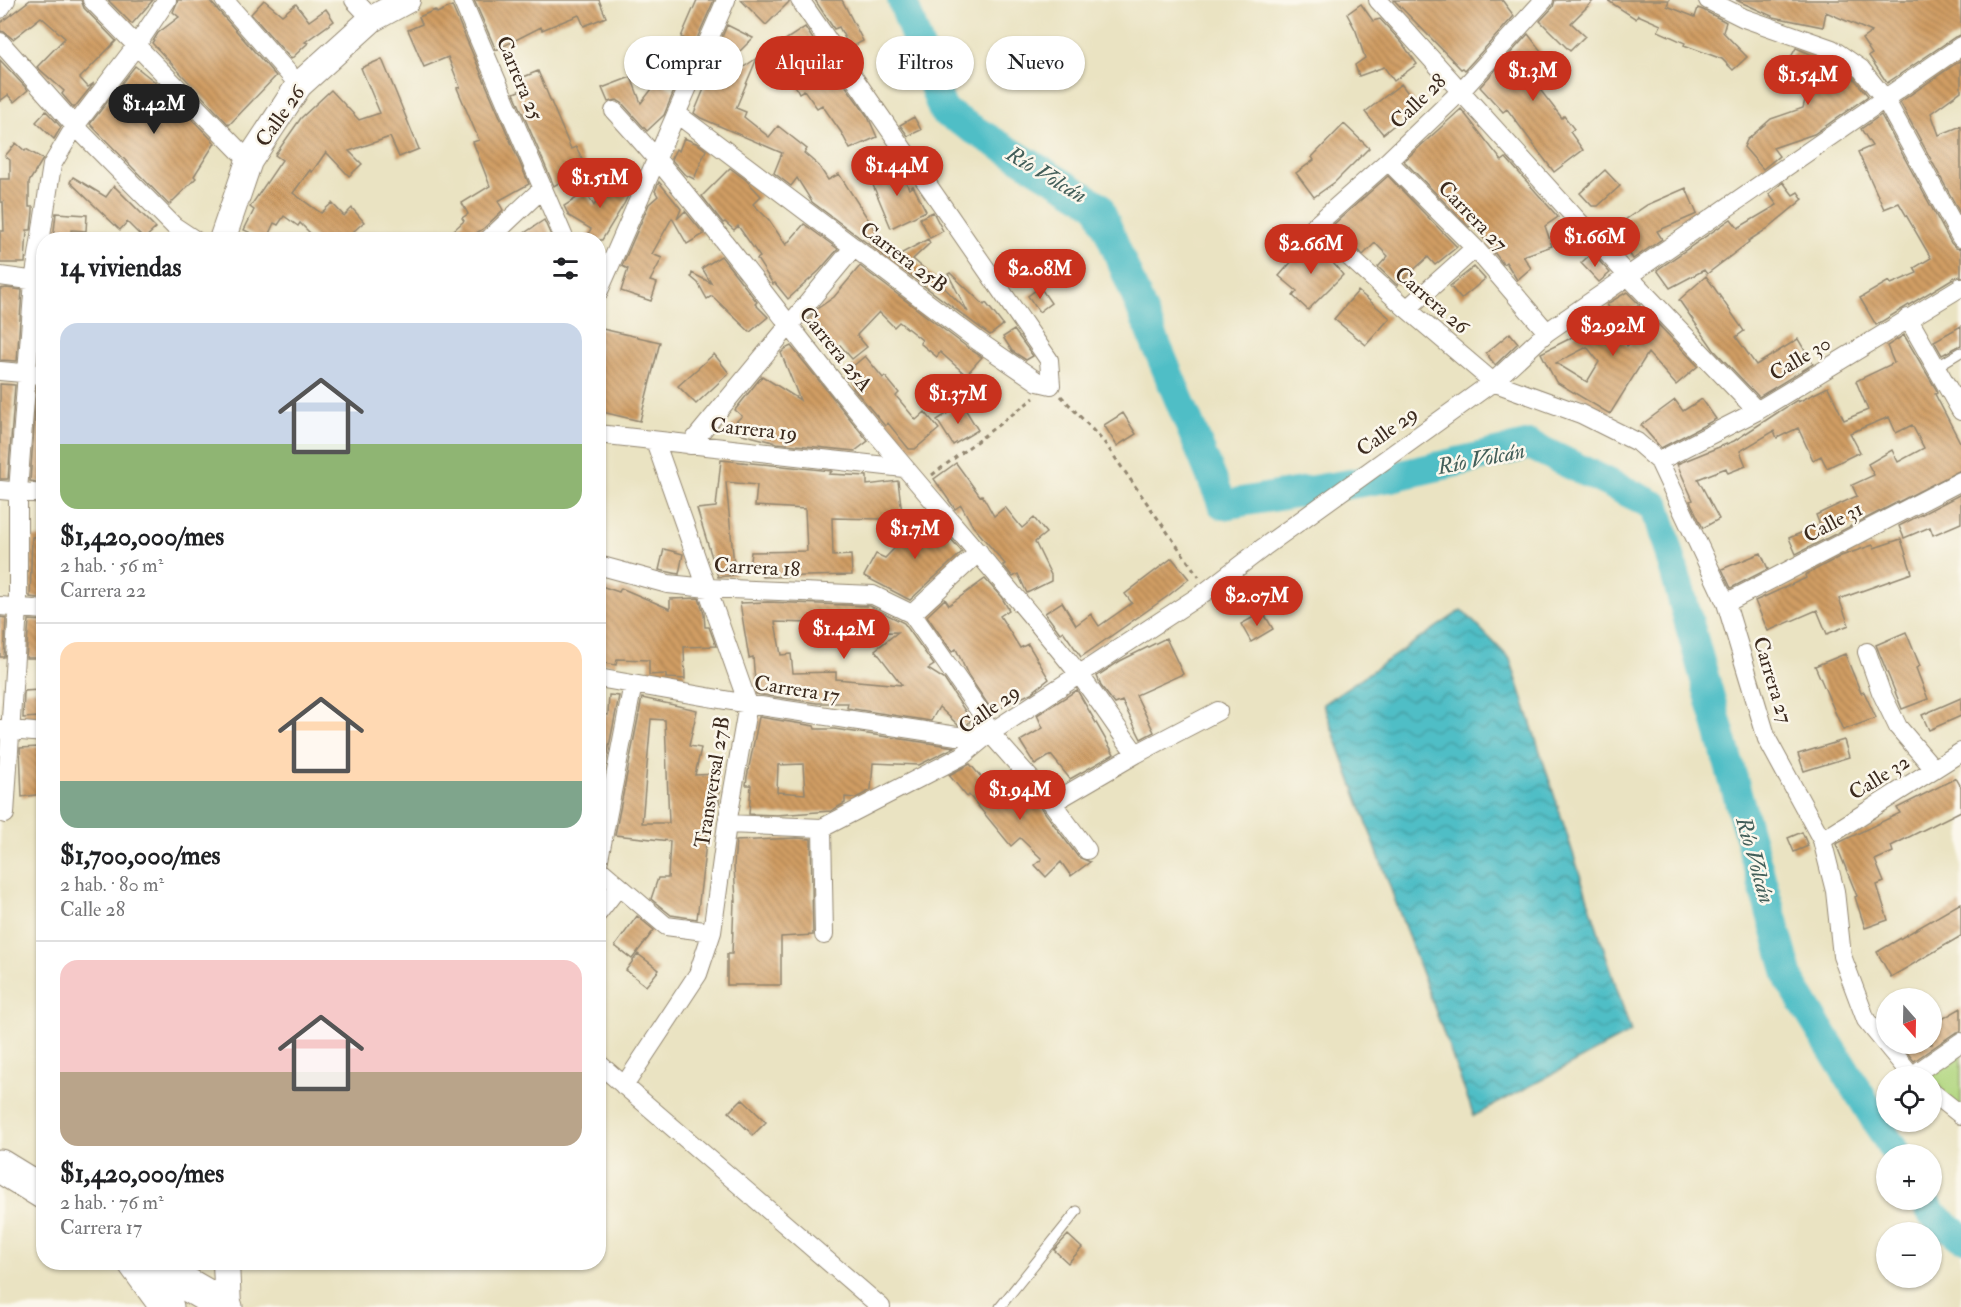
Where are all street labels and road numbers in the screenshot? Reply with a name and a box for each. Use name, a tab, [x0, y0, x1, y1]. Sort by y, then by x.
street label: Carrera 25	[490, 32, 550, 125]
street label: Calle 28	[1384, 68, 1452, 135]
street label: Calle 26	[250, 79, 312, 152]
street label: Carrera 27	[1432, 175, 1514, 258]
street label: Carrera 25B	[855, 216, 953, 299]
street label: Carrera 26	[1389, 261, 1476, 341]
street label: Carrera 25A	[793, 301, 878, 398]
street label: Calle 30	[1765, 330, 1836, 387]
street label: Calle 29	[1351, 400, 1423, 463]
street label: Carrera 19	[709, 412, 799, 447]
street label: Calle 31	[1799, 496, 1868, 549]
street label: Carrera 18	[713, 552, 801, 583]
street label: Carrera 27	[1747, 633, 1799, 727]
street label: Carrera 17	[752, 669, 842, 710]
street label: Calle 29	[953, 678, 1025, 740]
street label: Transversal 27B	[689, 714, 736, 850]
street label: Calle 32	[1844, 748, 1915, 806]

